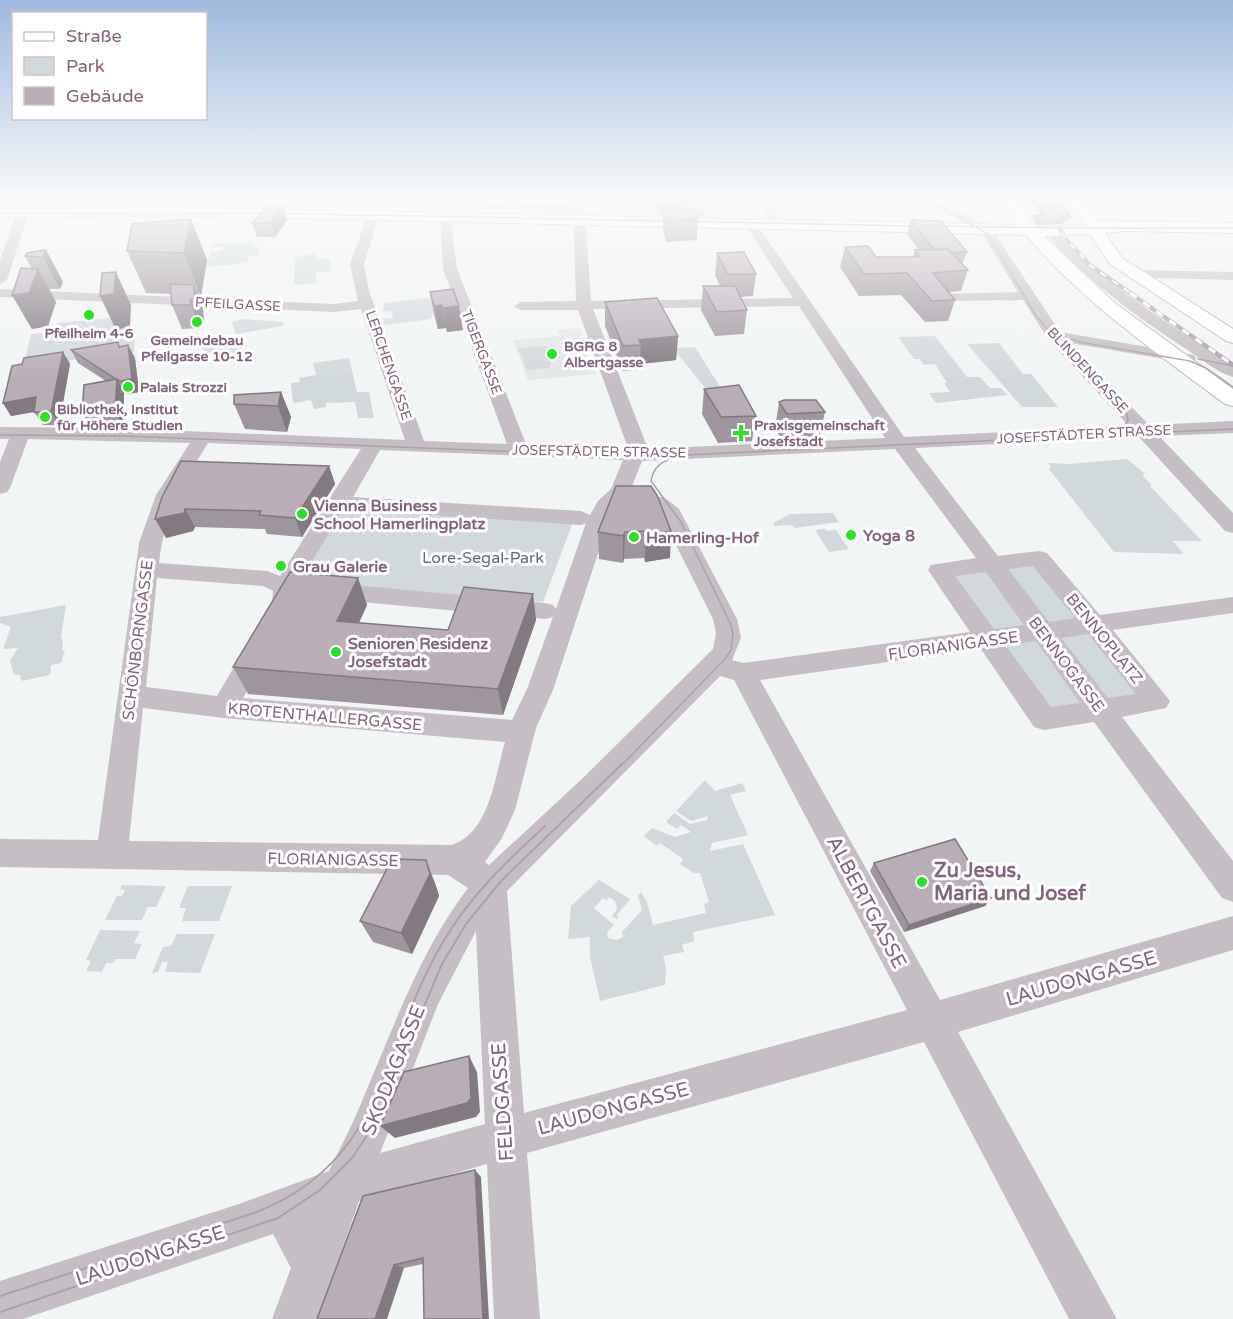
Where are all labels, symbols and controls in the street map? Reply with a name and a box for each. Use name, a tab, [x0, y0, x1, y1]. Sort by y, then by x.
legend	[12, 12, 207, 120]
text: Straße	[66, 25, 122, 47]
text: Park	[66, 55, 105, 77]
text: Gebäude	[66, 85, 144, 107]
street label: PFEILGASSE	[195, 294, 281, 315]
street label: TIGERGASSE	[458, 307, 505, 397]
marker: Pfeilheim 4-6	[82, 308, 96, 322]
street label: LERCHENGASSE	[362, 308, 415, 422]
marker: Gemeindebau Pfeilgasse 10-12	[190, 315, 204, 329]
street label: BLINDENGASSE	[1044, 324, 1132, 417]
place label: Pfeilheim 4-6	[44, 325, 134, 342]
place label: Gemeindebau Pfeilgasse 10-12	[141, 332, 253, 365]
place label: BGRG 8 Albertgasse	[564, 338, 643, 371]
marker: BGRG 8 Albertgasse	[545, 347, 559, 361]
place label: Palais Strozzi	[140, 379, 227, 396]
marker: Palais Strozzi	[121, 380, 135, 394]
place label: Bibliothek, Institut für Höhere Studien	[56, 401, 183, 434]
marker: Bibliothek, Institut für Höhere Studien	[38, 410, 52, 424]
place label: Praxisgemeinschaft Josefstadt	[753, 417, 885, 450]
street label: JOSEFSTÄDTER STRASSE	[996, 421, 1172, 448]
marker: Praxisgemeinschaft Josefstadt	[732, 424, 750, 442]
street label: JOSEFSTÄDTER STRASSE	[512, 441, 686, 462]
place label: Vienna Business School Hamerlingplatz	[314, 496, 485, 534]
marker: Vienna Business School Hamerlingplatz	[295, 507, 309, 521]
place label: Yoga 8	[863, 526, 915, 546]
place label: Hamerling-Hof	[646, 528, 760, 548]
marker: Yoga 8	[844, 528, 858, 542]
marker: Hamerling-Hof	[627, 530, 641, 544]
park label: Lore-Segal-Park	[422, 548, 544, 568]
place label: Grau Galerie	[293, 557, 387, 577]
street label: SCHÖNBORNGASSE	[118, 559, 158, 721]
marker: Grau Galerie	[274, 559, 288, 573]
street label: BENNOPLATZ	[1062, 589, 1147, 688]
street label: BENNOGASSE	[1024, 613, 1108, 716]
street label: FLORIANIGASSE	[887, 627, 1019, 665]
place label: Senioren Residenz Josefstadt	[347, 634, 488, 672]
marker: Senioren Residenz Josefstadt	[329, 645, 343, 659]
street label: KROTENTHALLERGASSE	[227, 699, 423, 735]
street label: ALBERTGASSE	[821, 832, 911, 973]
street label: FLORIANIGASSE	[267, 849, 399, 871]
place label: Zu Jesus, Maria und Josef	[934, 859, 1086, 906]
marker: Zu Jesus, Maria und Josef	[915, 875, 929, 889]
street label: LAUDONGASSE	[1003, 946, 1159, 1012]
street label: SKODAGASSE	[357, 1002, 431, 1139]
street label: FELDGASSE	[487, 1042, 519, 1162]
street label: LAUDONGASSE	[535, 1077, 692, 1141]
street label: LAUDONGASSE	[73, 1220, 228, 1291]

